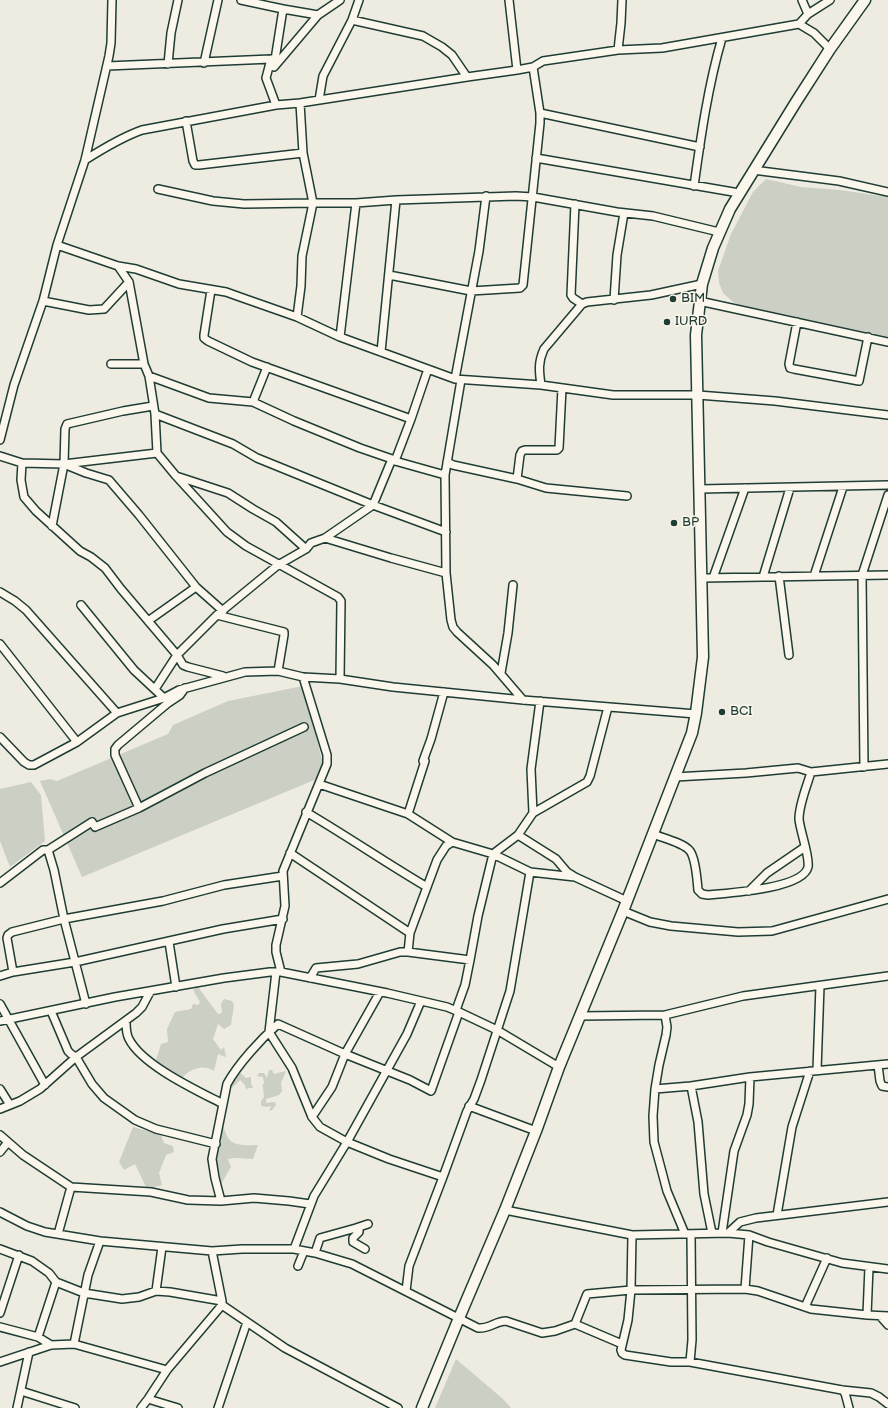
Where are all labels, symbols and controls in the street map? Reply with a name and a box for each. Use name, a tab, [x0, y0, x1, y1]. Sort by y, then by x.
place label: BIM	[681, 291, 705, 307]
marker: BIM	[668, 294, 678, 304]
place label: IURD	[675, 314, 707, 330]
marker: IURD	[662, 317, 672, 327]
place label: BP	[682, 515, 699, 531]
marker: BP	[669, 518, 679, 528]
place label: BCI	[730, 704, 752, 720]
marker: BCI	[717, 707, 727, 717]

